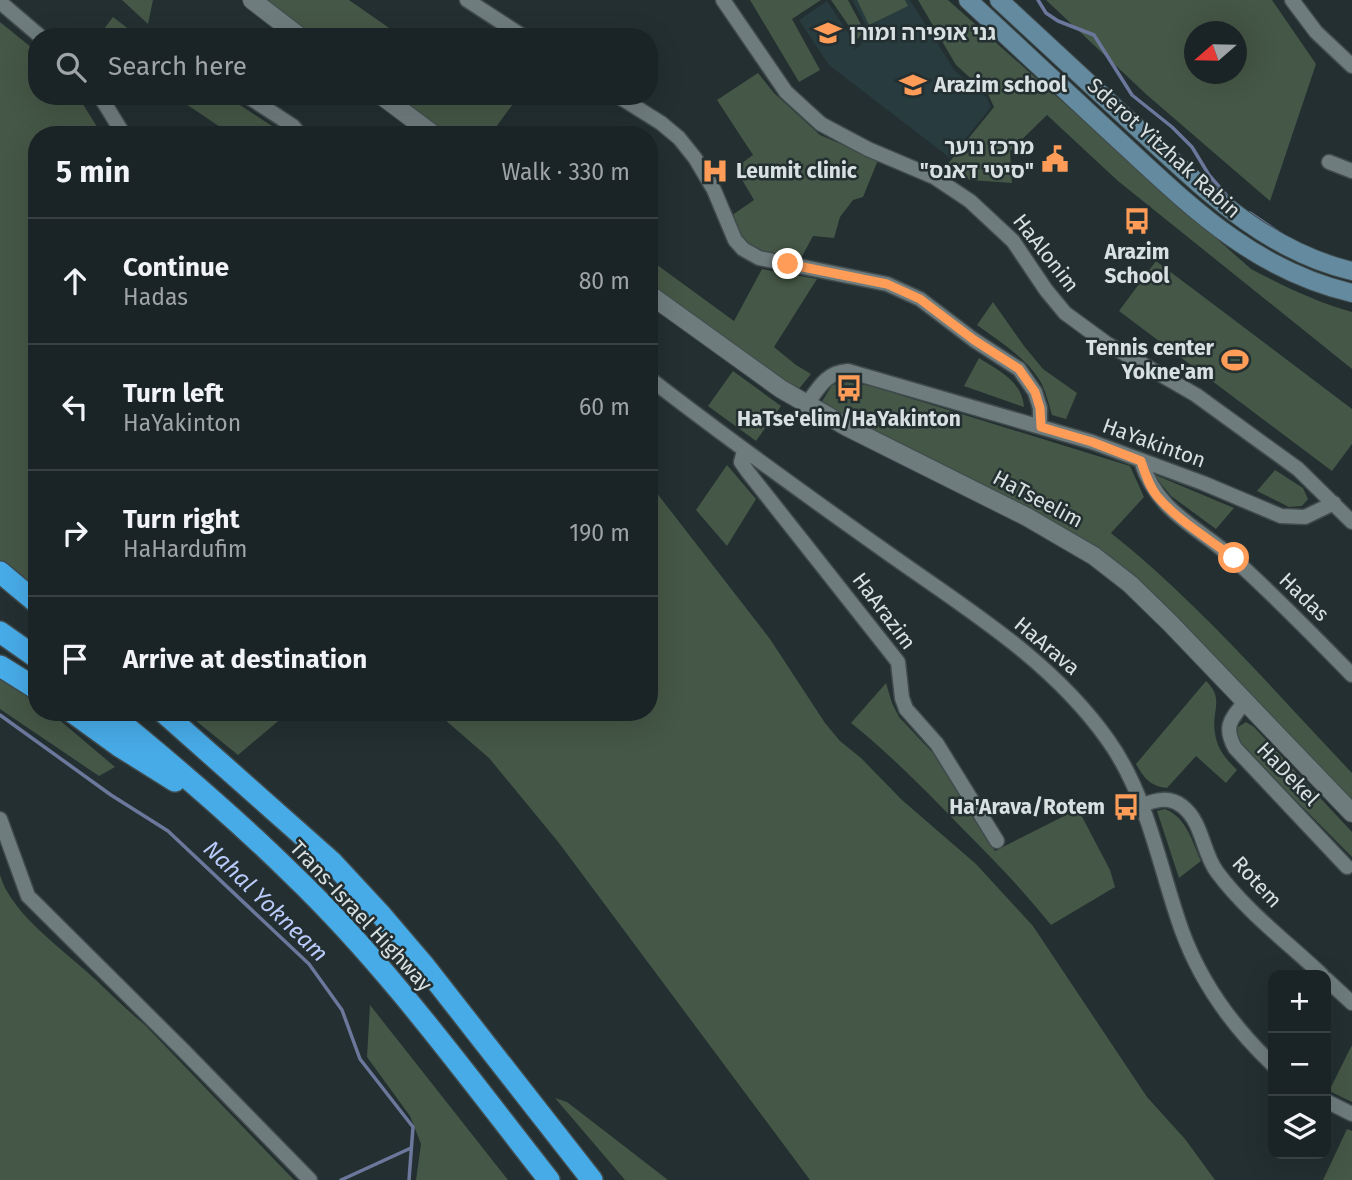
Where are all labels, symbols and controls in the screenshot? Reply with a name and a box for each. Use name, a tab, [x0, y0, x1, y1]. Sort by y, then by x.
school or university icon: גני אופירה ומורן	[813, 18, 843, 48]
place label: גני אופירה ומורן	[849, 20, 996, 46]
north arrow	[1184, 21, 1247, 84]
search box	[28, 28, 658, 105]
icon: search	[52, 48, 90, 86]
text: Search here	[108, 51, 247, 82]
school or university icon: Arazim school	[898, 70, 928, 100]
place label: Arazim school	[933, 72, 1068, 98]
street label: Sderot Yitzhak Rabin	[1082, 72, 1246, 224]
place label: מרכז נוער "סיטי דאנס"	[920, 134, 1034, 184]
public building icon: מרכז נוער "סיטי דאנס"	[1040, 144, 1070, 174]
text: 5 min	[56, 154, 130, 190]
hospital icon: Leumit clinic	[700, 156, 730, 186]
text: Walk · 330 m	[502, 158, 630, 186]
place label: Leumit clinic	[736, 158, 857, 184]
bus stop icon: Arazim School	[1122, 206, 1152, 236]
street label: HaAlonim	[1007, 209, 1085, 297]
place label: Arazim School	[1104, 239, 1170, 289]
route end	[772, 248, 803, 279]
text: Continue	[123, 252, 229, 283]
icon: ahead	[56, 262, 94, 300]
text: 80 m	[579, 267, 630, 295]
text: Hadas	[123, 283, 188, 311]
place label: Tennis center Yokne'am	[1086, 335, 1215, 385]
sports icon: Tennis center Yokne'am	[1220, 345, 1250, 375]
bus stop icon: HaTse'elim/HaYakinton	[834, 373, 864, 403]
text: Turn left	[123, 378, 224, 409]
icon: left	[56, 388, 94, 426]
text: 60 m	[579, 393, 630, 421]
place label: HaTse'elim/HaYakinton	[737, 406, 961, 432]
text: HaYakinton	[123, 409, 241, 437]
street label: HaYakinton	[1099, 412, 1209, 474]
street label: HaTseelim	[989, 464, 1087, 534]
text: Turn right	[123, 504, 240, 535]
icon: right	[56, 514, 94, 552]
text: 190 m	[569, 519, 630, 547]
text: HaHardufim	[123, 535, 248, 563]
route start	[1218, 542, 1249, 573]
street label: HaArazim	[847, 567, 921, 655]
street label: Hadas	[1274, 567, 1334, 627]
street label: HaArava	[1009, 611, 1085, 681]
icon: arrive	[56, 640, 94, 678]
text: Arrive at destination	[123, 644, 367, 675]
street label: HaDekel	[1251, 737, 1325, 811]
bus stop icon: Ha'Arava/Rotem	[1111, 792, 1141, 822]
place label: Ha'Arava/Rotem	[949, 794, 1105, 820]
water label: Nahal Yokneam	[198, 835, 334, 967]
street label: Trans-Israel Highway	[284, 835, 438, 997]
street label: Rotem	[1227, 851, 1287, 913]
map controls	[1268, 970, 1331, 1159]
button: +	[1268, 970, 1331, 1033]
button: −	[1268, 1033, 1331, 1096]
button: layers	[1268, 1096, 1331, 1159]

